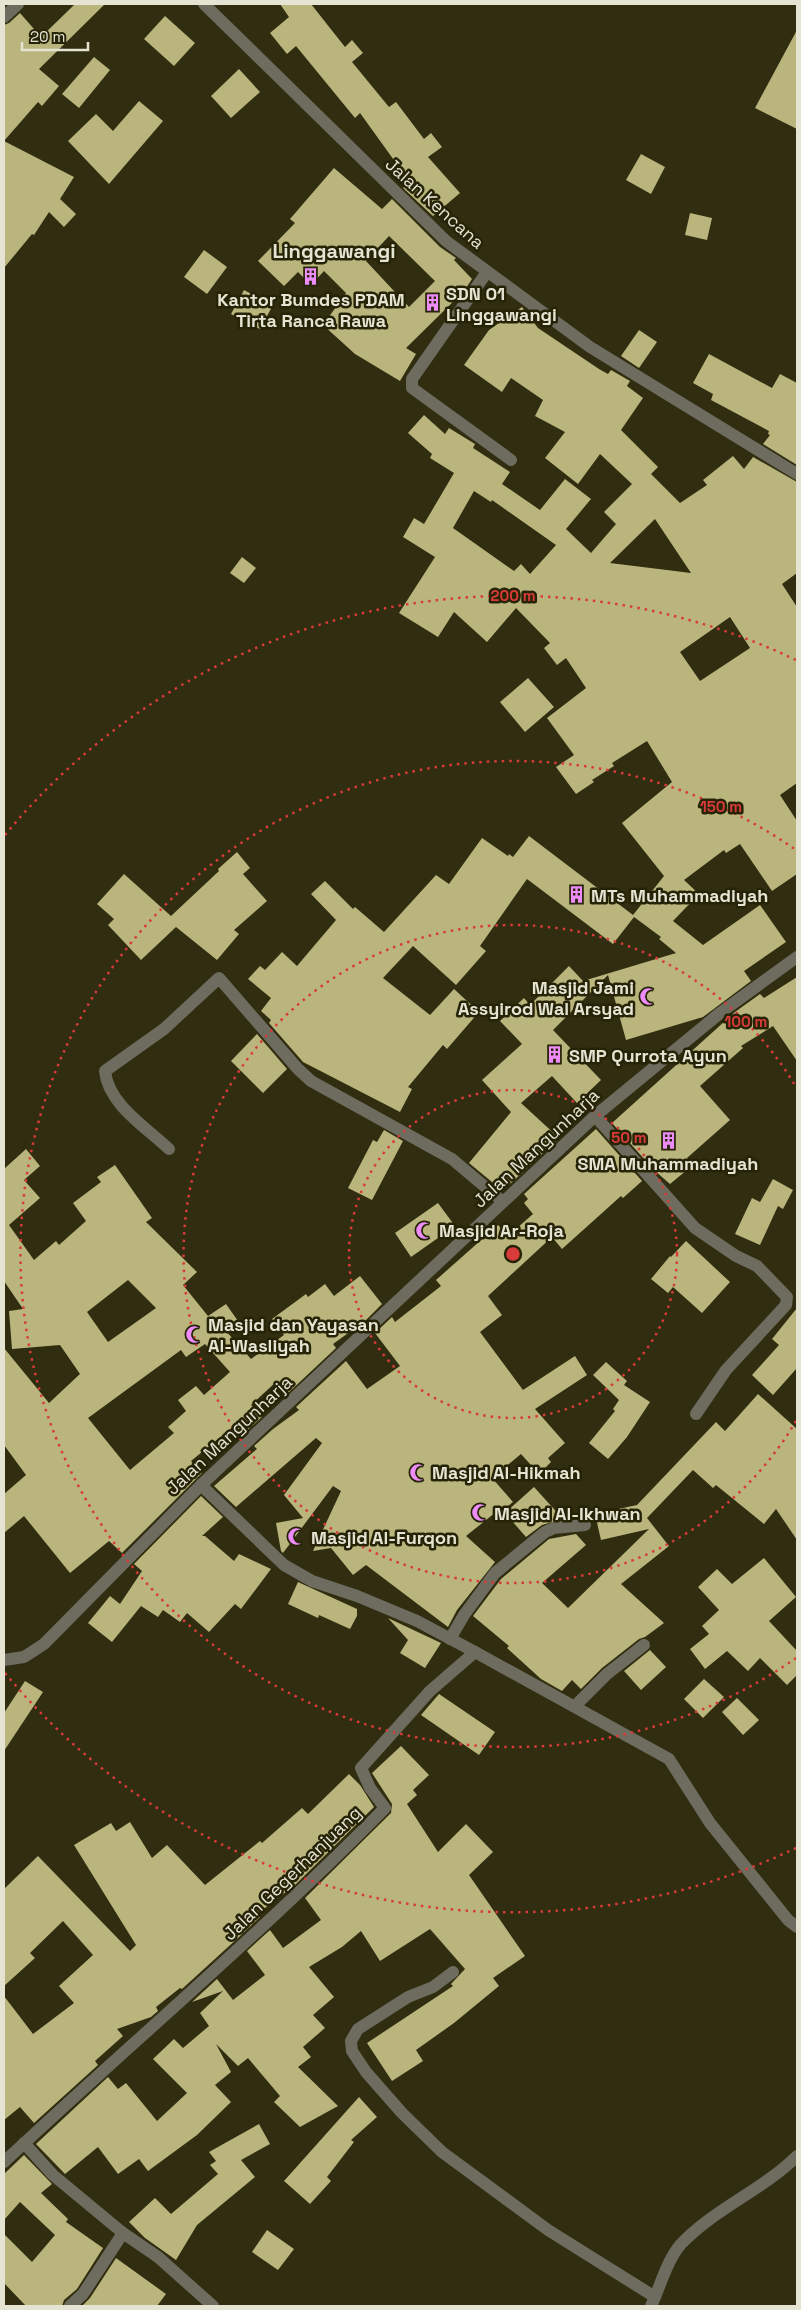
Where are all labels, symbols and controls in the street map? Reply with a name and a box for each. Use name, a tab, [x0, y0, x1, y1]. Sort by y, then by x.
scale bar	[22, 20, 89, 52]
text: 20 m	[30, 27, 65, 46]
street label: Jalan Kencana	[381, 152, 489, 254]
district label: Linggawangi	[272, 238, 396, 264]
building icon: Kantor Bumdes PDAM Tirta Ranca Rawa	[301, 266, 321, 286]
place label: SDN 01 Linggawangi	[446, 282, 557, 326]
place label: Kantor Bumdes PDAM Tirta Ranca Rawa	[217, 288, 405, 332]
building icon: SDN 01 Linggawangi	[422, 293, 442, 313]
text: 200 m	[491, 586, 535, 605]
text: 150 m	[700, 797, 742, 816]
place label: MTs Muhammadiyah	[591, 884, 768, 907]
building icon: MTs Muhammadiyah	[567, 885, 587, 905]
place label: Masjid Jami Assyirod Wal Arsyad	[458, 976, 634, 1020]
mosque icon: Masjid Jami Assyirod Wal Arsyad	[638, 987, 658, 1007]
text: 100 m	[725, 1012, 767, 1031]
place label: SMP Qurrota Ayun	[569, 1044, 727, 1067]
building icon: SMP Qurrota Ayun	[545, 1045, 565, 1065]
street label: Jalan Mangunharja	[468, 1083, 604, 1213]
text: 50 m	[611, 1128, 647, 1147]
building icon: SMA Muhammadiyah	[658, 1130, 678, 1150]
place label: SMA Muhammadiyah	[578, 1152, 758, 1175]
place label: Masjid Ar-Roja	[439, 1219, 564, 1242]
mosque icon: Masjid Ar-Roja	[415, 1220, 435, 1240]
centre of rings	[504, 1245, 522, 1263]
place label: Masjid dan Yayasan Al-Wasliyah	[208, 1313, 379, 1357]
mosque icon: Masjid dan Yayasan Al-Wasliyah	[184, 1324, 204, 1344]
street label: Jalan Mangunharja	[161, 1370, 297, 1500]
place label: Masjid Al-Hikmah	[432, 1461, 581, 1484]
mosque icon: Masjid Al-Hikmah	[408, 1462, 428, 1482]
place label: Masjid Al-Ikhwan	[494, 1502, 641, 1525]
mosque icon: Masjid Al-Ikhwan	[470, 1503, 490, 1523]
place label: Masjid Al-Furqon	[311, 1526, 457, 1549]
mosque icon: Masjid Al-Furqon	[287, 1527, 307, 1547]
street label: Jalan Gegerhanjuang	[218, 1801, 366, 1945]

